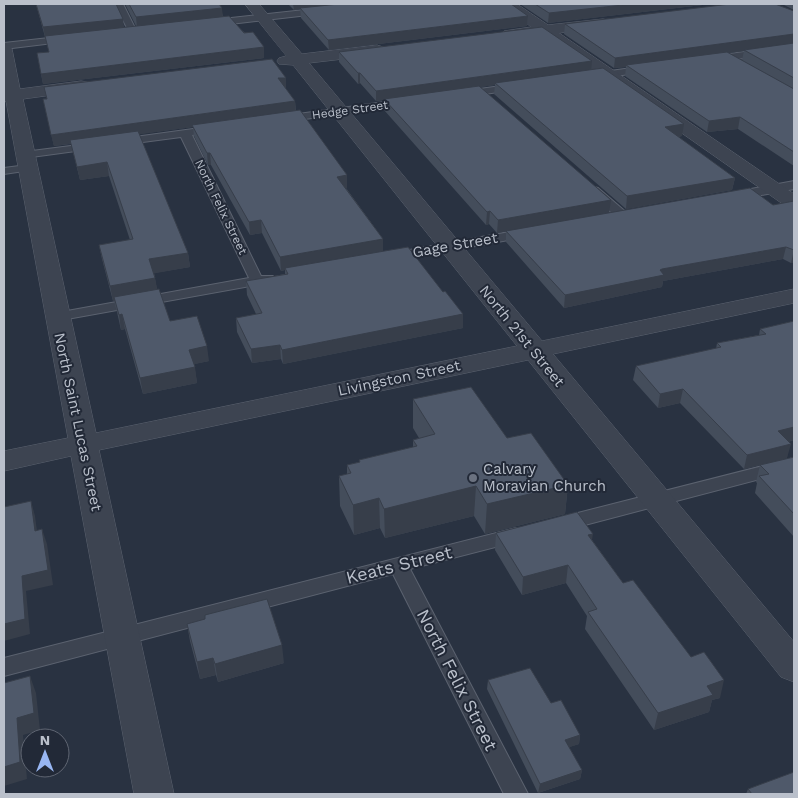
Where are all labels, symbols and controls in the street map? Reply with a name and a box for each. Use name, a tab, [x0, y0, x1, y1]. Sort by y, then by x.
street label: Hedge Street	[311, 98, 389, 122]
street label: North Felix Street	[192, 157, 250, 257]
street label: Gage Street	[411, 229, 500, 261]
street label: North 21st Street	[476, 282, 569, 391]
street label: North Saint Lucas Street	[50, 331, 106, 514]
street label: Livingston Street	[336, 356, 463, 400]
place label: Calvary Moravian Church	[483, 460, 606, 495]
marker: Calvary Moravian Church	[467, 472, 479, 484]
street label: Keats Street	[344, 541, 455, 588]
street label: North Felix Street	[413, 606, 502, 754]
north arrow	[20, 728, 70, 778]
text: N	[40, 732, 50, 748]

